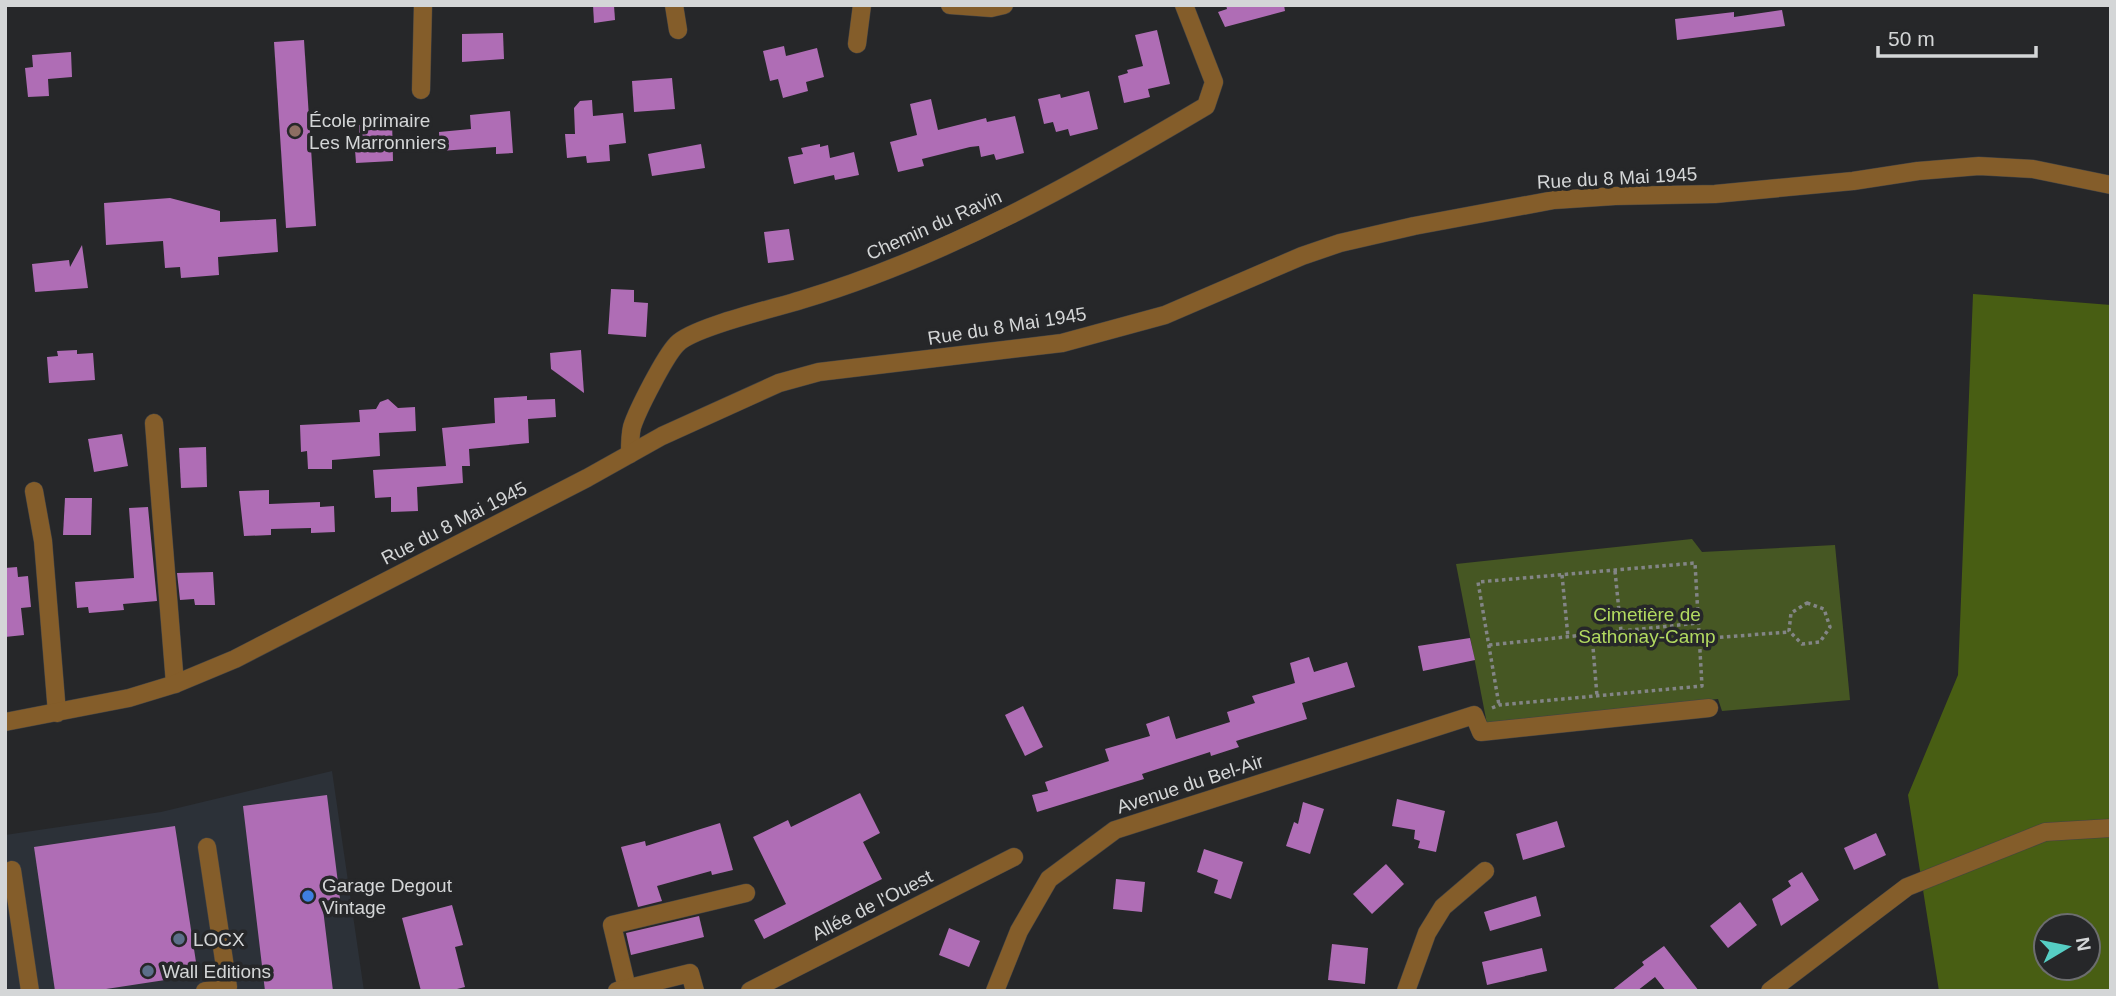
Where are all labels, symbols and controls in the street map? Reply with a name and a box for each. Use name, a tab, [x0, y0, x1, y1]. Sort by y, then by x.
scale bar	[1878, 14, 2036, 58]
text: 50 m	[1888, 27, 1935, 50]
place label: École primaire Les Marronniers	[309, 110, 446, 153]
marker: École primaire Les Marronniers	[287, 123, 303, 139]
street label: Rue du 8 Mai 1945	[1536, 163, 1698, 193]
street label: Chemin du Ravin	[863, 186, 1005, 264]
street label: Rue du 8 Mai 1945	[926, 303, 1088, 349]
street label: Rue du 8 Mai 1945	[378, 477, 530, 569]
park label: Cimetière de Sathonay-Camp	[1578, 604, 1716, 647]
street label: Avenue du Bel-Air	[1114, 750, 1267, 818]
street label: Allée de l'Ouest	[808, 865, 936, 944]
place label: Garage Degout Vintage	[322, 875, 453, 918]
marker: Garage Degout Vintage	[300, 888, 316, 904]
north arrow	[2032, 912, 2102, 982]
place label: LOCX	[193, 929, 245, 950]
marker: LOCX	[171, 931, 187, 947]
text: N	[2072, 936, 2095, 953]
place label: Wall Editions	[162, 961, 271, 982]
marker: Wall Editions	[140, 963, 156, 979]

